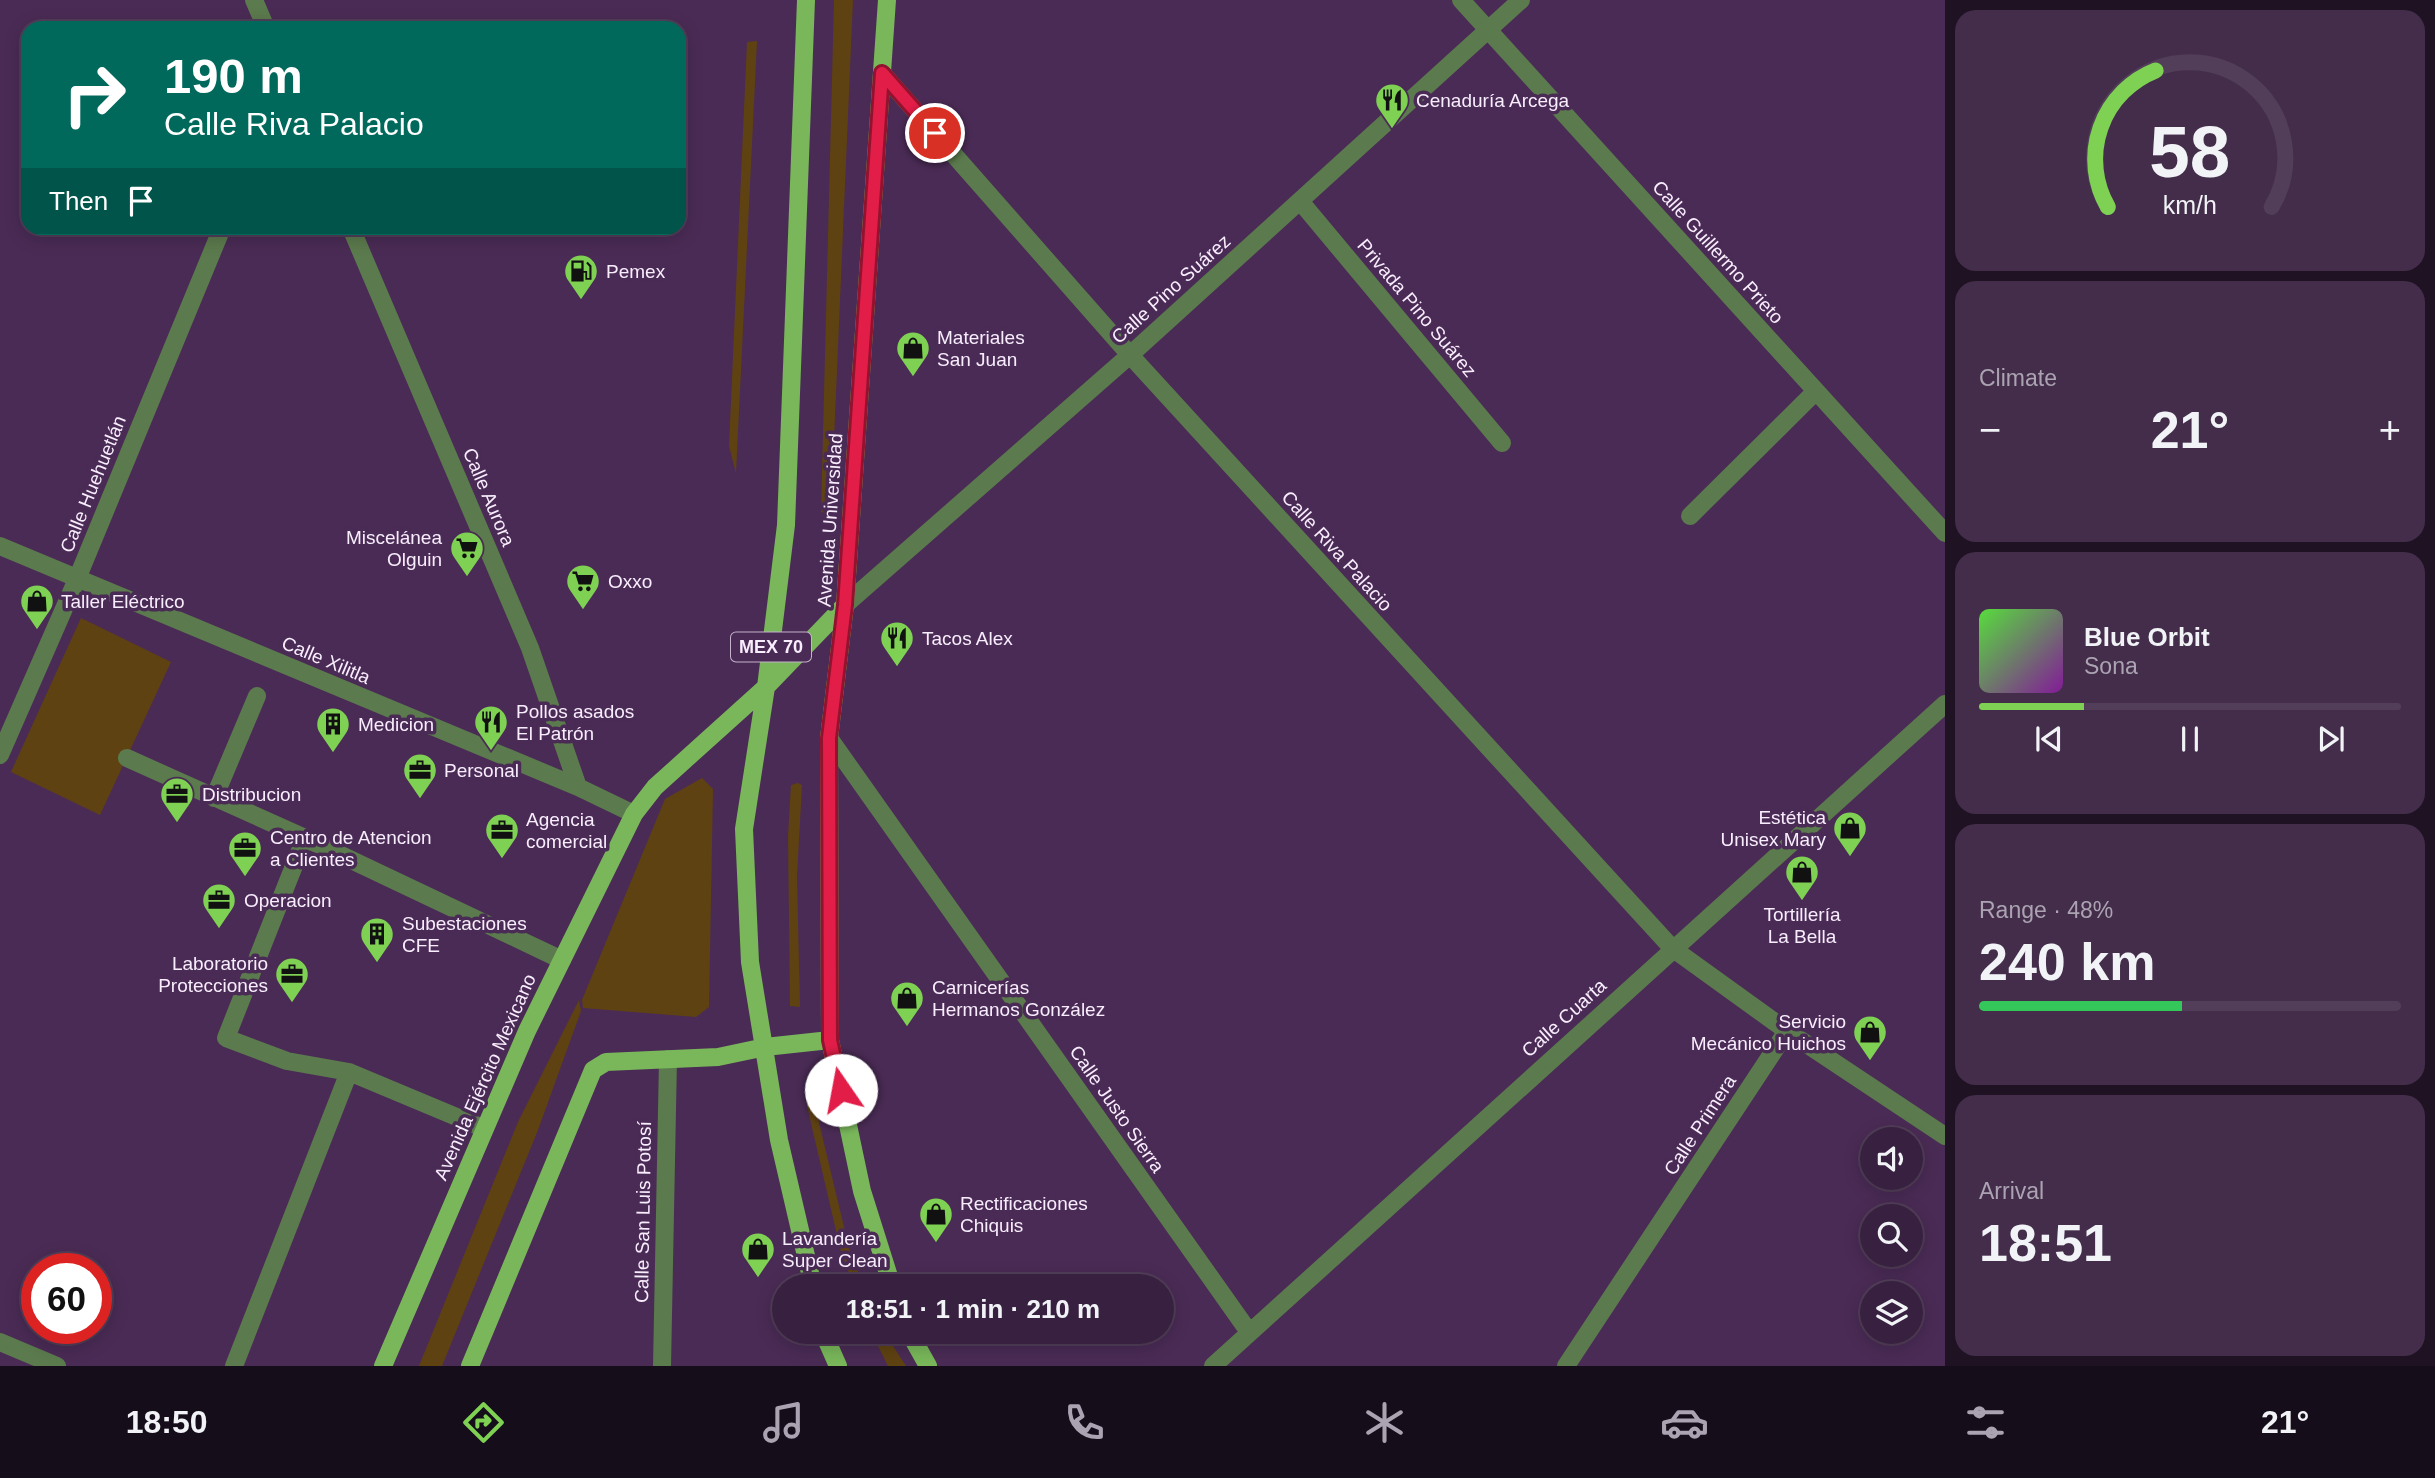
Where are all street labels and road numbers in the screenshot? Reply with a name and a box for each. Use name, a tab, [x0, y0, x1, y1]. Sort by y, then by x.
street label: Calle Guillermo Prieto	[1648, 176, 1788, 328]
street label: Calle Pino Suárez	[1107, 230, 1235, 348]
street label: Privada Pino Suárez	[1353, 235, 1481, 381]
street label: Calle Huehuetlán	[56, 412, 130, 556]
street label: Avenida Universidad	[813, 433, 847, 607]
street label: Calle Aurora	[459, 445, 519, 550]
street label: Calle Riva Palacio	[1278, 487, 1396, 615]
street label: Calle Xilitla	[279, 632, 374, 688]
road number: MEX 70	[731, 632, 811, 662]
street label: Avenida Ejército Mexicano	[430, 971, 540, 1183]
street label: Calle Cuarta	[1518, 975, 1611, 1061]
street label: Calle Justo Sierra	[1065, 1042, 1169, 1177]
street label: Calle Primera	[1660, 1071, 1740, 1179]
street label: Calle San Luis Potosí	[631, 1120, 655, 1303]

